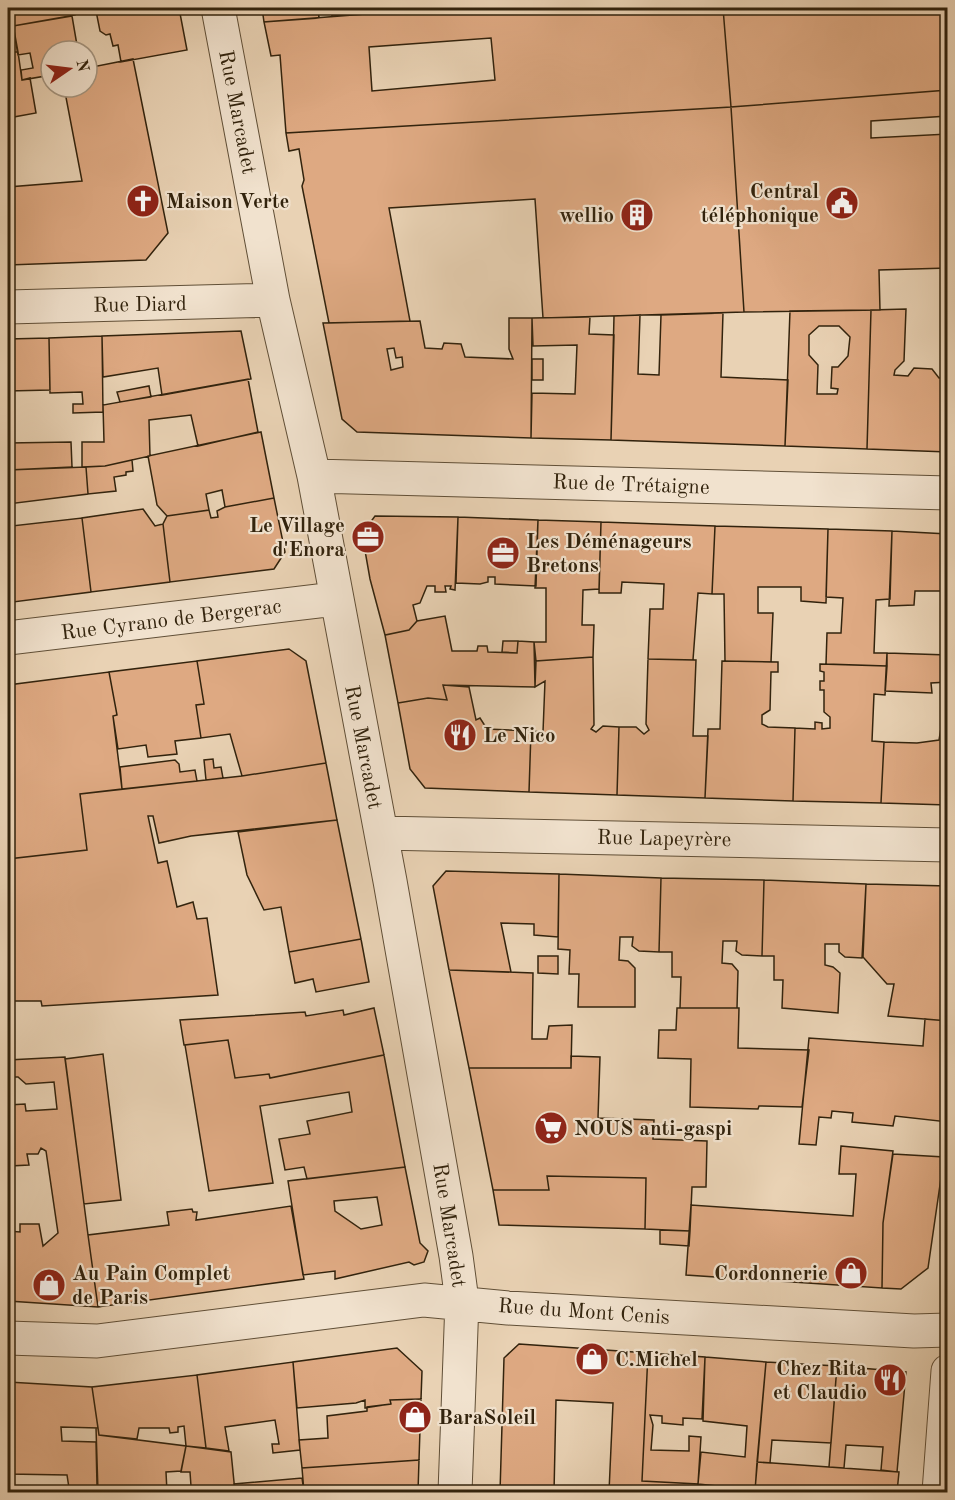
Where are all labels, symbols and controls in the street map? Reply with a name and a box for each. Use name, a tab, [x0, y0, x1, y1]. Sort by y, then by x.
north arrow	[39, 39, 99, 99]
street label: Rue Marcadet	[214, 49, 259, 176]
text: N	[72, 58, 91, 74]
place label: Central téléphonique	[701, 182, 819, 227]
church icon: Maison Verte	[125, 183, 161, 219]
public building icon: Central téléphonique	[824, 185, 860, 221]
place label: Maison Verte	[166, 192, 290, 213]
building icon: wellio	[619, 197, 655, 233]
place label: wellio	[559, 206, 614, 227]
street label: Rue Diard	[93, 294, 187, 317]
street label: Rue de Trétaigne	[552, 472, 710, 499]
place label: Le Village d'Enora	[249, 516, 345, 561]
office icon: Le Village d'Enora	[350, 519, 386, 555]
place label: Les Déménageurs Bretons	[526, 532, 692, 577]
office icon: Les Déménageurs Bretons	[485, 535, 521, 571]
street label: Rue Cyrano de Bergerac	[60, 597, 283, 644]
street label: Rue Marcadet	[340, 684, 385, 811]
restaurant icon: Le Nico	[442, 717, 478, 753]
place label: Le Nico	[483, 726, 556, 747]
street label: Rue Lapeyrère	[597, 828, 731, 851]
supermarket icon: NOUS anti-gaspi	[533, 1110, 569, 1146]
place label: NOUS anti-gaspi	[574, 1119, 732, 1140]
street label: Rue Marcadet	[428, 1161, 469, 1289]
shop icon: Cordonnerie	[833, 1255, 869, 1291]
place label: Au Pain Complet de Paris	[72, 1264, 231, 1309]
place label: Cordonnerie	[714, 1264, 828, 1285]
shop icon: Au Pain Complet de Paris	[31, 1267, 67, 1303]
street label: Rue du Mont Cenis	[497, 1296, 671, 1329]
shop icon: C.Michel	[574, 1341, 610, 1377]
place label: C.Michel	[615, 1350, 698, 1371]
place label: Chez Rita et Claudio	[773, 1359, 867, 1404]
restaurant icon: Chez Rita et Claudio	[872, 1362, 908, 1398]
shop icon: BaraSoleil	[397, 1399, 433, 1435]
place label: BaraSoleil	[438, 1408, 536, 1429]

